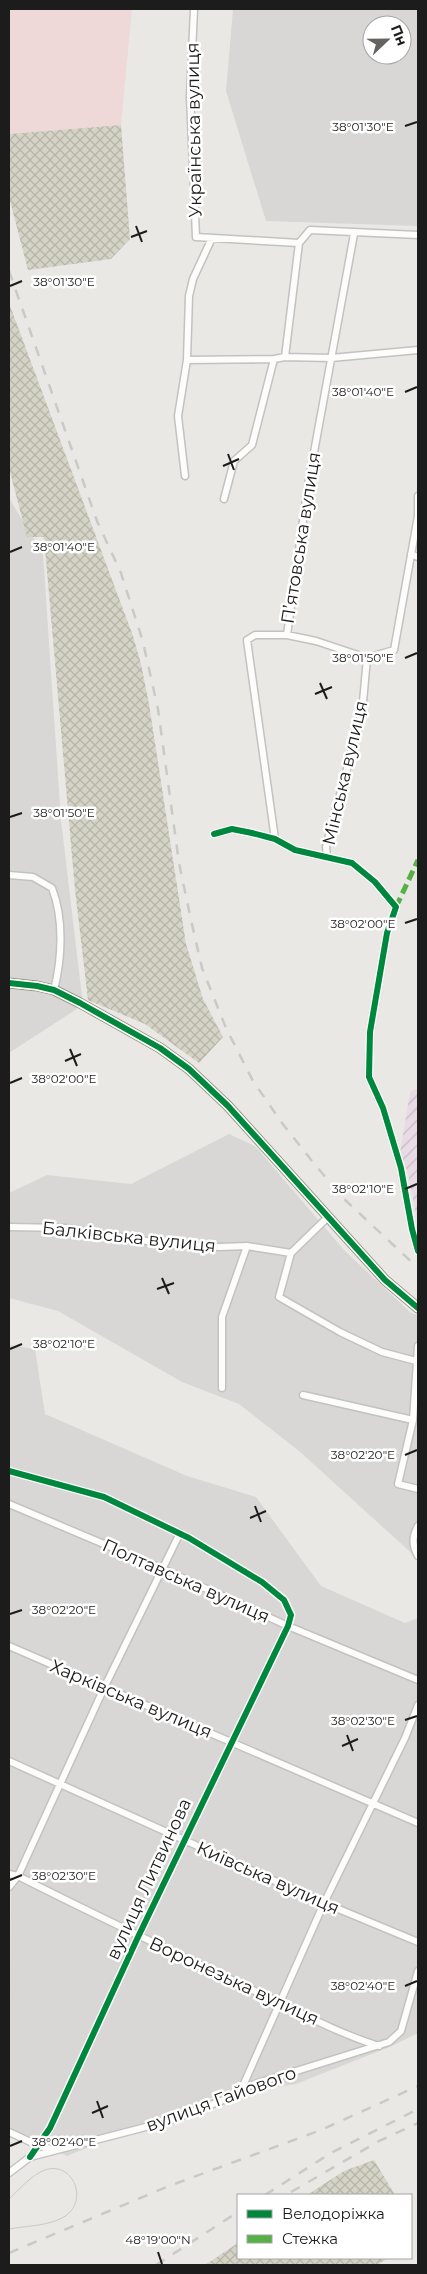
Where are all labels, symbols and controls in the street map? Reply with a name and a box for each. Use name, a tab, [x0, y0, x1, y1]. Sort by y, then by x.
north arrow	[362, 15, 412, 65]
text: Пн	[387, 22, 411, 48]
street label: Українська вулиця	[181, 42, 207, 218]
text: 38°01'30"E	[332, 119, 394, 134]
text: 38°01'30"E	[33, 274, 95, 289]
text: 38°01'40"E	[332, 384, 394, 399]
street label: П’ятовська вулиця	[277, 451, 325, 625]
text: 38°01'40"E	[33, 539, 95, 554]
text: 38°01'50"E	[332, 650, 394, 665]
street label: Мінська вулиця	[318, 699, 372, 847]
text: 38°01'50"E	[33, 805, 95, 820]
text: 38°02'00"E	[330, 916, 396, 931]
text: 38°02'00"E	[31, 1071, 97, 1086]
text: 38°02'10"E	[332, 1181, 394, 1196]
street label: Балківська вулиця	[41, 1217, 217, 1257]
text: 38°02'10"E	[33, 1336, 95, 1351]
text: 38°02'20"E	[331, 1447, 395, 1462]
street label: Полтавська вулиця	[99, 1534, 273, 1628]
text: 38°02'20"E	[32, 1602, 96, 1617]
street label: Харківська вулиця	[47, 1655, 215, 1743]
text: 38°02'30"E	[331, 1713, 395, 1728]
street label: вулиця Литвинова	[102, 1795, 196, 1963]
street label: Київська вулиця	[193, 1837, 343, 1919]
text: 38°02'30"E	[32, 1868, 96, 1883]
street label: Воронезька вулиця	[146, 1932, 322, 2030]
text: 38°02'40"E	[331, 1978, 395, 1993]
street label: вулиця Гайового	[143, 2062, 299, 2136]
text: 38°02'40"E	[32, 2134, 96, 2149]
legend	[237, 2194, 412, 2259]
text: Велодоріжка	[282, 2204, 385, 2223]
text: Стежка	[282, 2229, 338, 2248]
text: 48°19'00"N	[125, 2232, 191, 2247]

